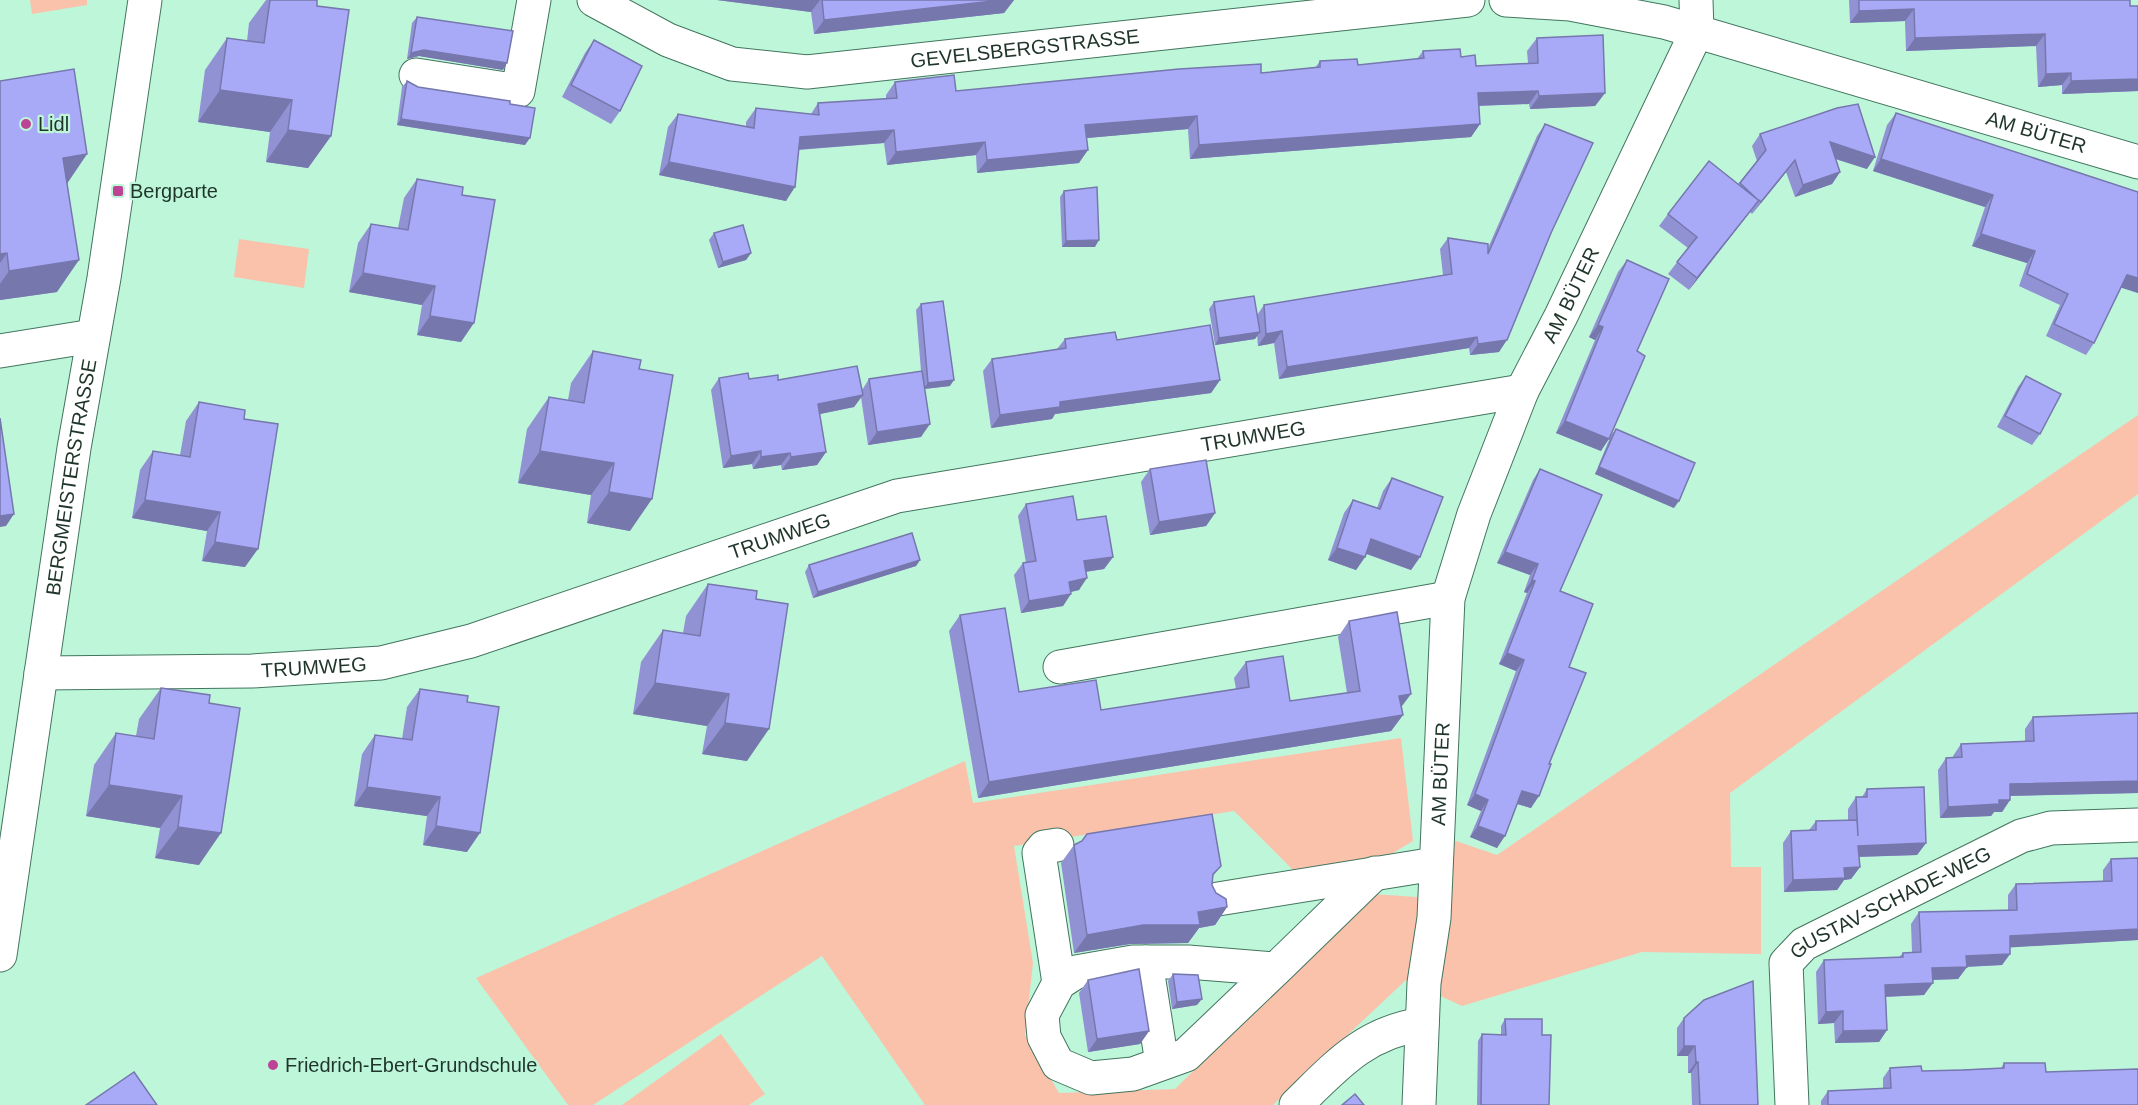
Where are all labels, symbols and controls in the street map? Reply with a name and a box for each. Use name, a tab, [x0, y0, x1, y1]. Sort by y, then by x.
street label: GEVELSBERGSTRASSE	[909, 25, 1140, 72]
street label: AM BÜTER	[1984, 107, 2089, 157]
place label: Lidl	[38, 113, 69, 135]
marker: Lidl	[19, 117, 33, 131]
place label: Bergparte	[130, 180, 218, 202]
marker: Bergparte	[111, 184, 125, 198]
street label: AM BÜTER	[1538, 244, 1603, 346]
street label: BERGMEISTERSTRASSE	[42, 357, 100, 597]
street label: TRUMWEG	[1199, 417, 1307, 456]
street label: TRUMWEG	[726, 509, 833, 563]
street label: TRUMWEG	[260, 653, 367, 681]
street label: AM BÜTER	[1427, 722, 1454, 826]
street label: GUSTAV-SCHADE-WEG	[1785, 842, 1994, 963]
place label: Friedrich-Ebert-Grundschule	[285, 1054, 537, 1076]
marker: Friedrich-Ebert-Grundschule	[266, 1058, 280, 1072]

